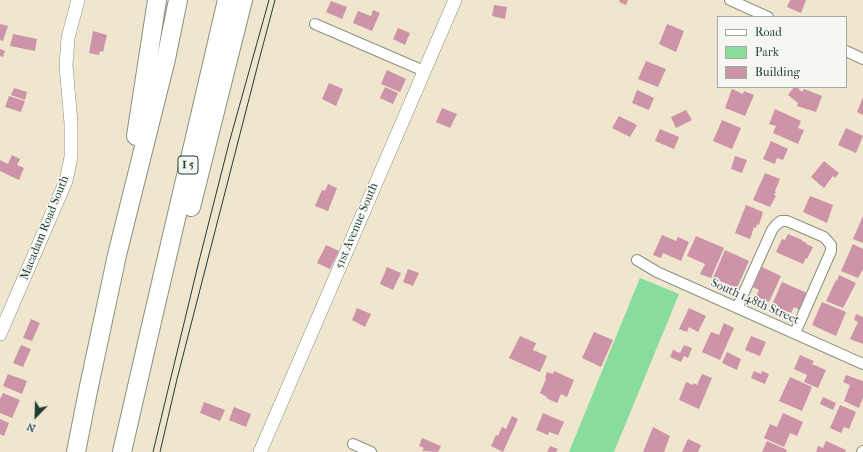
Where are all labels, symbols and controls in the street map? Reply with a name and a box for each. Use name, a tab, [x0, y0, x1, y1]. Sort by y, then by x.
legend	[717, 16, 847, 88]
text: Road	[755, 25, 782, 39]
text: Park	[755, 45, 779, 59]
text: Building	[755, 65, 800, 79]
road number: I 5	[178, 156, 198, 174]
street label: Macadam Road South	[17, 174, 73, 282]
street label: 51st Avenue South	[332, 181, 382, 271]
street label: South 148th Street	[709, 276, 801, 328]
north arrow	[16, 396, 56, 436]
text: N	[25, 420, 38, 435]

